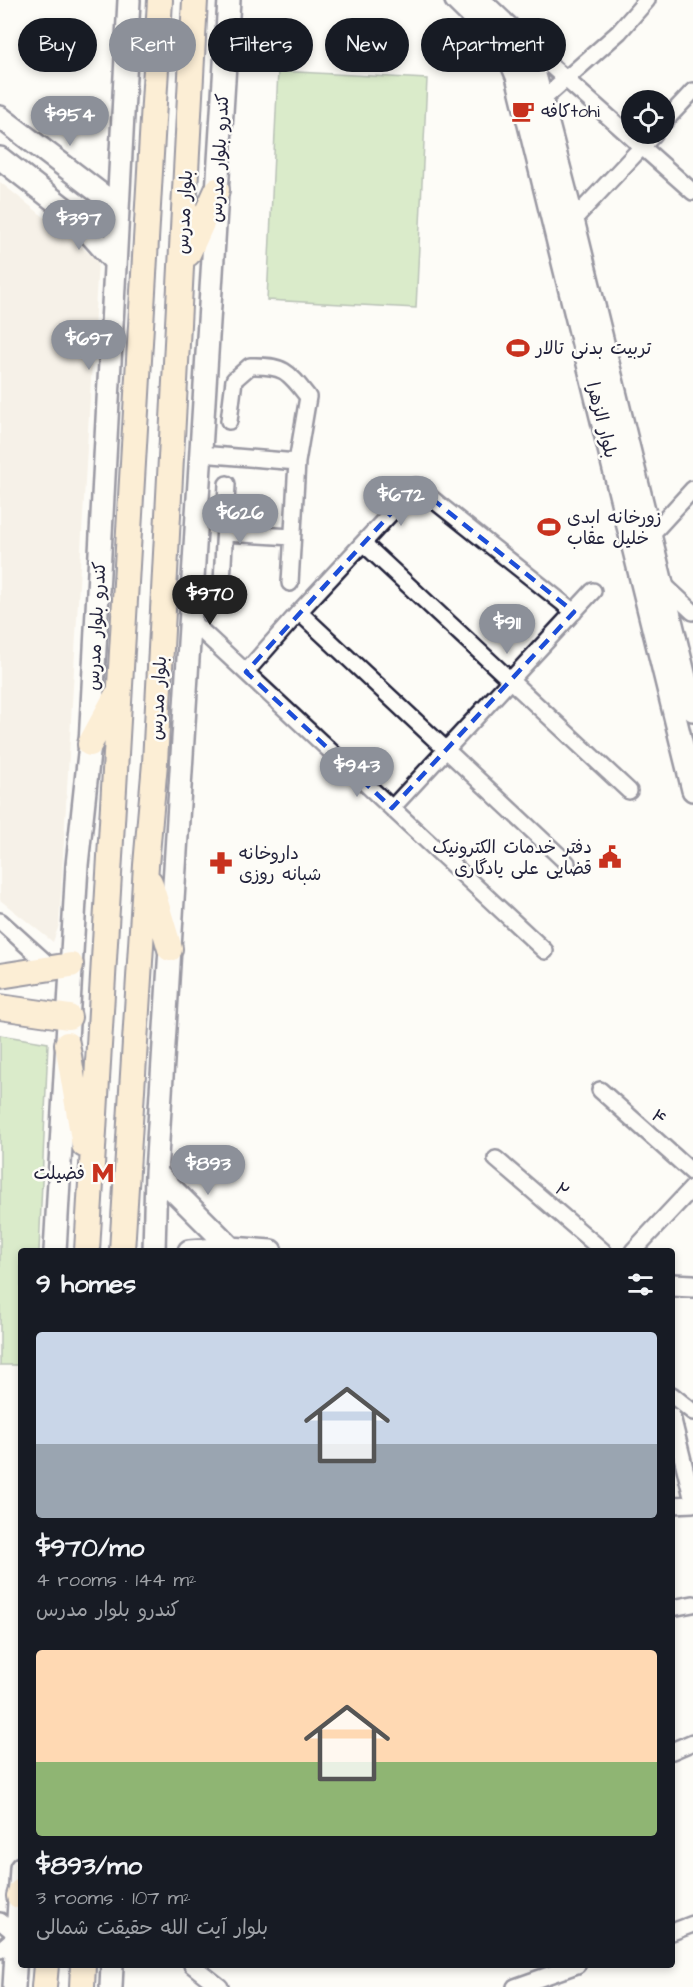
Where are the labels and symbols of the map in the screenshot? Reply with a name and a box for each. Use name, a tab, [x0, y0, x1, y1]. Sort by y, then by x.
street label: کندرو بلوار مدرس	[204, 93, 235, 223]
pin: $954	[34, 96, 106, 147]
cafe icon: کافهtohi	[510, 98, 536, 124]
place label: کافهtohi	[541, 99, 600, 124]
street label: بلوار مدرس	[170, 169, 199, 255]
pin: $397	[43, 200, 115, 251]
pin: $697	[53, 320, 125, 371]
sports icon: تربیت بدنی تالار	[505, 335, 531, 361]
place label: تربیت بدنی تالار	[534, 336, 652, 361]
street label: بلوار الزهرا	[580, 379, 623, 461]
pin: $672	[365, 476, 437, 527]
pin: $626	[204, 494, 276, 545]
place label: زورخانه ابدی خلیل عقاب	[567, 505, 662, 551]
sports icon: زورخانه ابدی خلیل عقاب	[536, 514, 562, 540]
street label: کندرو بلوار مدرس	[81, 561, 112, 691]
pin: $970	[174, 575, 246, 626]
pin: $911	[471, 604, 543, 655]
street label: بلوار مدرس	[144, 655, 173, 741]
pin: $943	[321, 747, 393, 798]
place label: دفتر خدمات الکترونیک قضایی علی یادگاری	[433, 835, 592, 881]
place label: داروخانه شبانه روزی	[239, 841, 321, 887]
public building icon: دفتر خدمات الکترونیک قضایی علی یادگاری	[597, 844, 623, 870]
pharmacy icon: داروخانه شبانه روزی	[208, 850, 234, 876]
street label: ۴	[645, 1104, 672, 1131]
pin: $893	[172, 1145, 244, 1196]
metro station icon: فضیلت	[90, 1160, 116, 1186]
place label: فضیلت	[33, 1161, 85, 1186]
street label: ۲	[549, 1177, 574, 1204]

